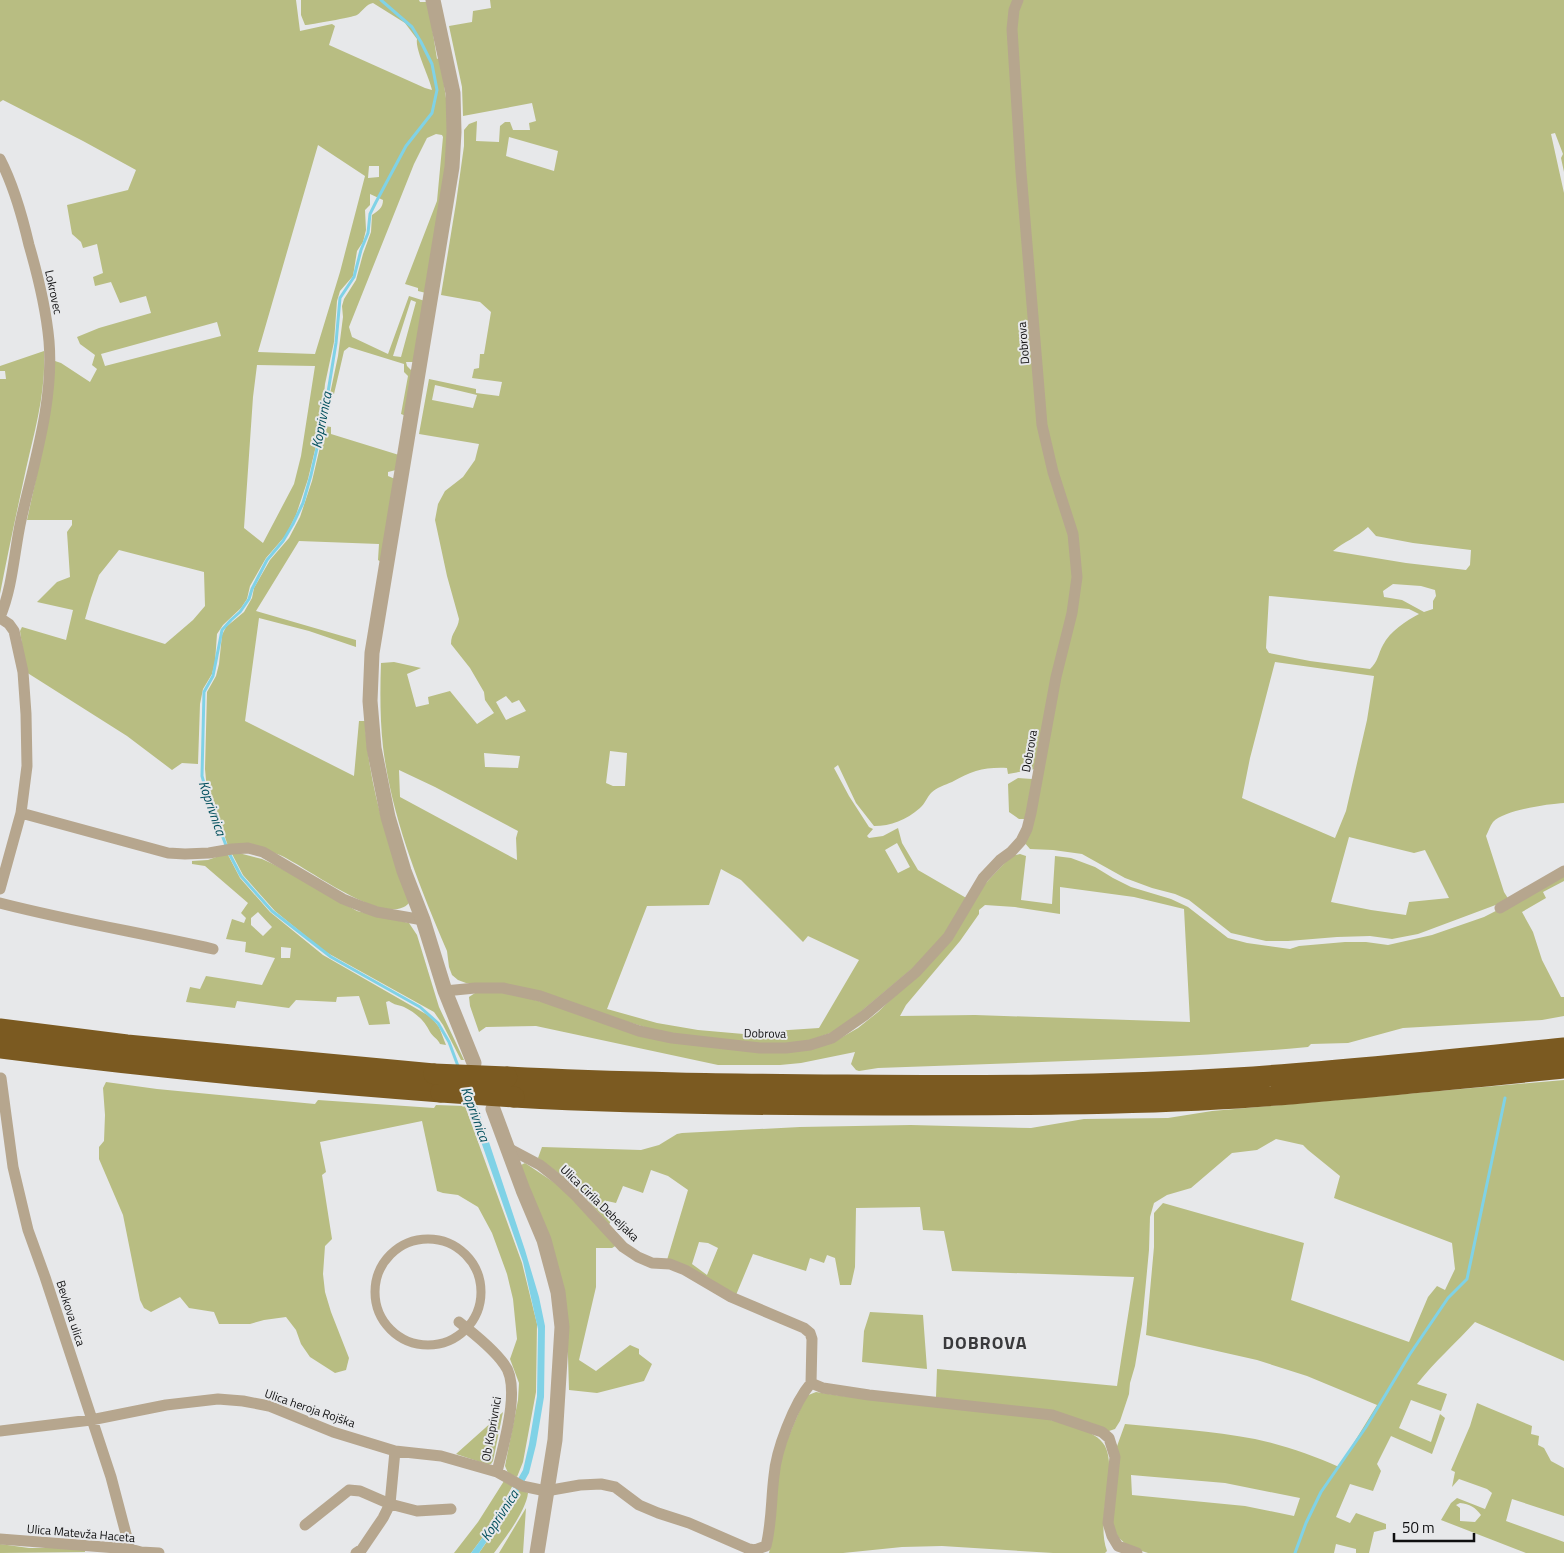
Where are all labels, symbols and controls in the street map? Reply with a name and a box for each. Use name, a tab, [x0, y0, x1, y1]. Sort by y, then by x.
street label: Lokrovec	[40, 268, 68, 316]
street label: Dobrova	[1012, 321, 1034, 365]
water label: Koprivnica	[305, 389, 337, 450]
street label: Dobrova	[1016, 729, 1042, 773]
water label: Koprivnica	[194, 778, 233, 839]
street label: Dobrova	[744, 1023, 786, 1043]
water label: Koprivnica	[456, 1084, 496, 1145]
street label: Ulica Cirila Debeljaka	[556, 1160, 644, 1246]
street label: Bevkova ulica	[51, 1278, 91, 1348]
district label: DOBROVA	[942, 1329, 1028, 1356]
street label: Ulica heroja Rojška	[262, 1384, 358, 1432]
street label: Ob Koprivnici	[476, 1395, 506, 1463]
water label: Koprivnica	[475, 1485, 524, 1545]
scale bar	[1394, 1510, 1474, 1542]
text: 50 m	[1402, 1516, 1435, 1539]
street label: Ulica Matevža Haceta	[26, 1519, 136, 1547]

